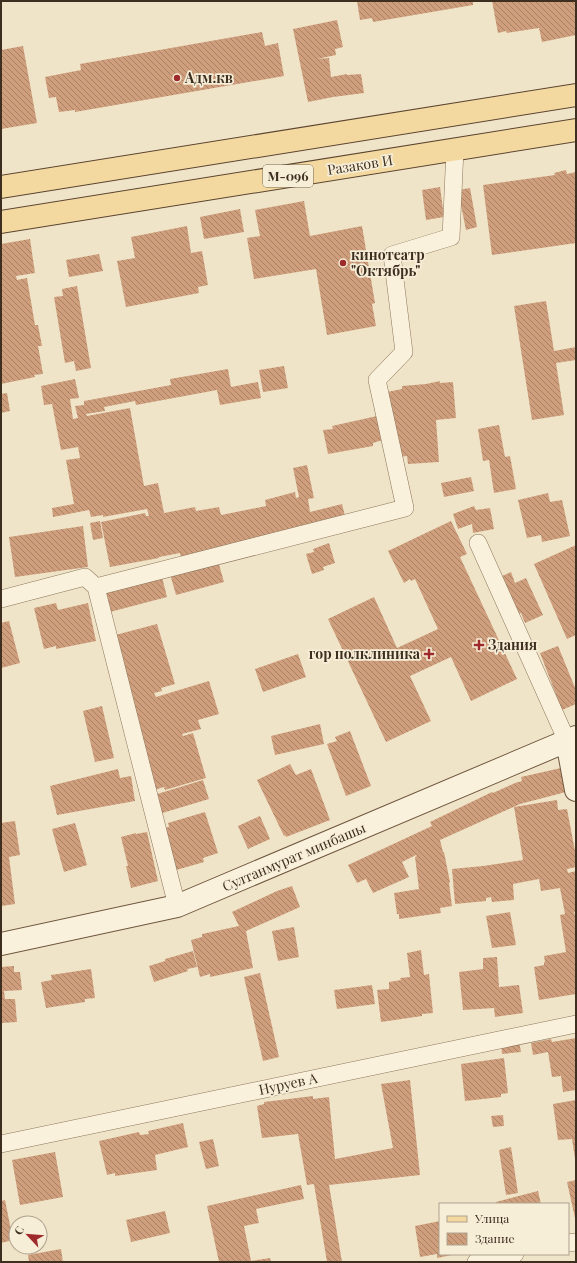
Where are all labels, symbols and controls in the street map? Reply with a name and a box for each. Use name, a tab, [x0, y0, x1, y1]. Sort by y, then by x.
place label: Адм.кв	[184, 68, 233, 87]
marker: Адм.кв	[172, 73, 182, 83]
street label: Разаков И	[326, 150, 394, 179]
road number: М-096	[263, 165, 313, 187]
place label: кинотеатр "Октябрь"	[351, 245, 425, 280]
marker: кинотеатр "Октябрь"	[338, 258, 348, 268]
place label: Здания	[488, 635, 537, 654]
marker: Здания	[473, 639, 485, 651]
place label: гор полклиника	[309, 644, 421, 663]
marker: гор полклиника	[423, 648, 435, 660]
street label: Султанмурат минбашы	[219, 818, 369, 895]
street label: Нуруев А	[257, 1068, 319, 1099]
legend	[439, 1203, 569, 1255]
text: Улица	[474, 1210, 509, 1226]
north arrow	[8, 1215, 48, 1255]
text: С	[10, 1223, 27, 1237]
text: Здание	[475, 1230, 515, 1246]

